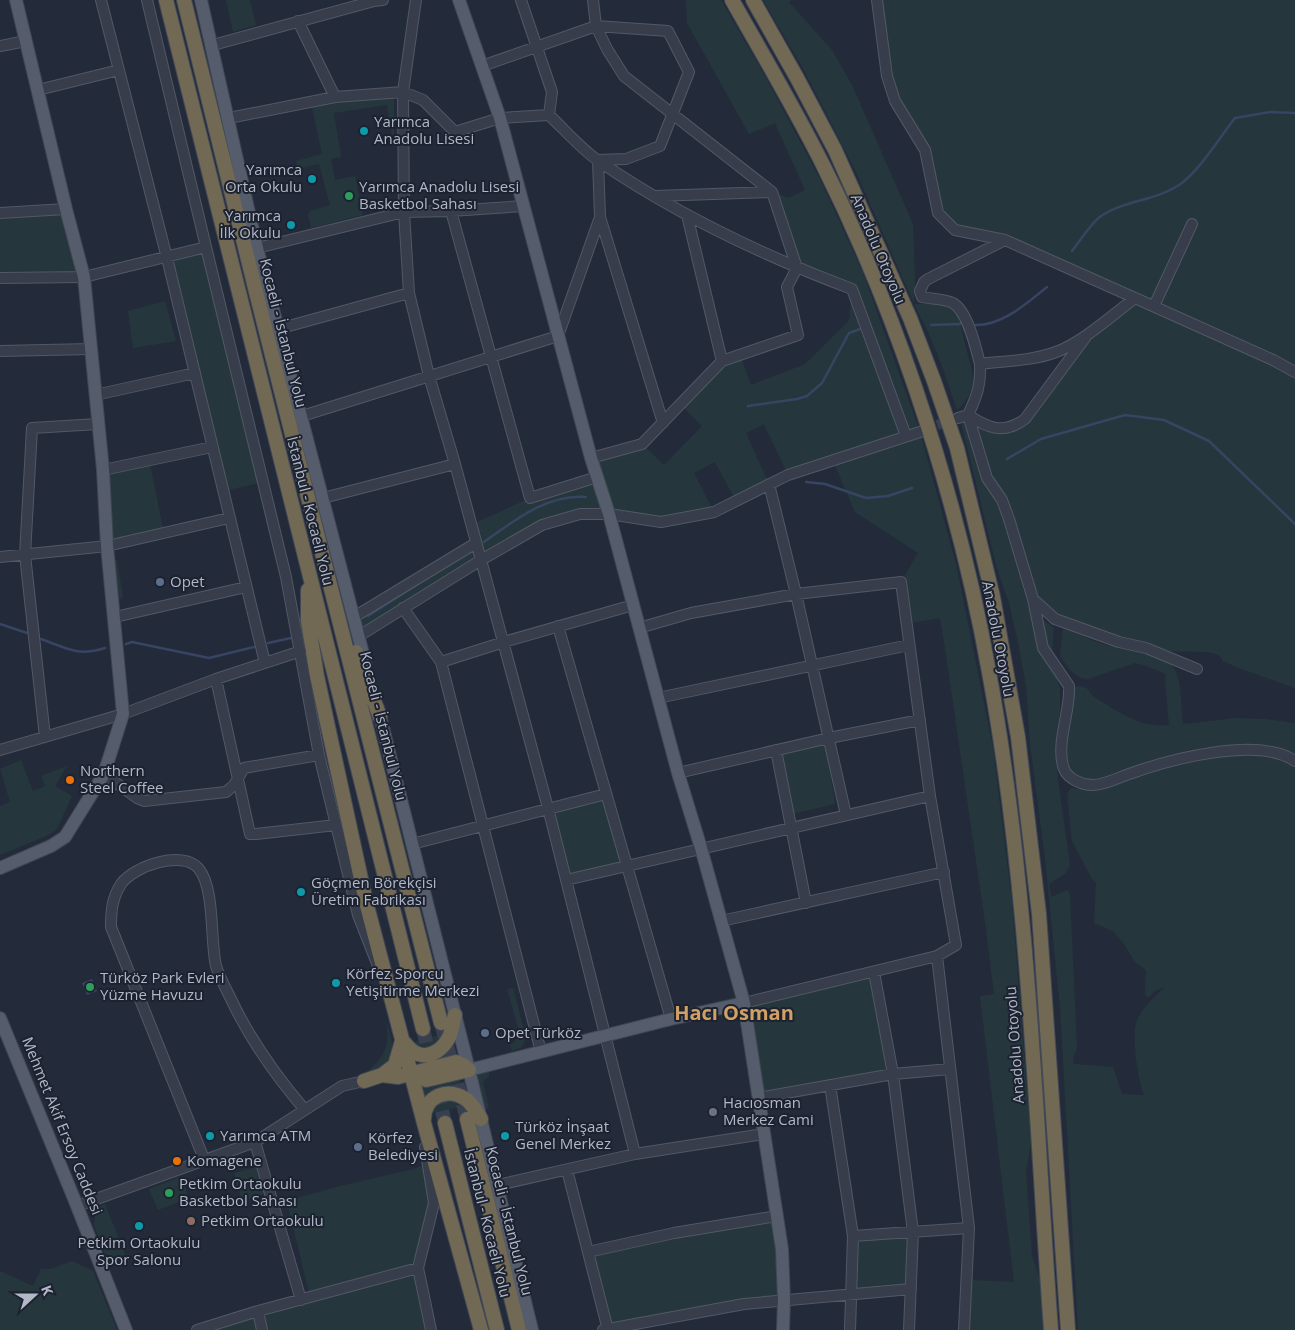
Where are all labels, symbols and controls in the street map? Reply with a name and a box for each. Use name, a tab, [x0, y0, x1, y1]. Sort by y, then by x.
place label: Yarımca Anadolu Lisesi	[374, 111, 474, 148]
marker: Yarımca Anadolu Lisesi	[358, 125, 370, 137]
place label: Yarımca Orta Okulu	[225, 159, 302, 196]
marker: Yarımca Orta Okulu	[306, 173, 318, 185]
place label: Yarımca Anadolu Lisesi Basketbol Sahası	[359, 176, 519, 213]
marker: Yarımca Anadolu Lisesi Basketbol Sahası	[343, 190, 355, 202]
street label: Anadolu Otoyolu	[847, 191, 911, 307]
place label: Yarımca İlk Okulu	[220, 205, 281, 242]
marker: Yarımca İlk Okulu	[285, 219, 297, 231]
street label: Kocaeli - İstanbul Yolu	[256, 256, 312, 409]
street label: İstanbul - Kocaeli Yolu	[283, 434, 339, 587]
place label: Opet	[170, 571, 205, 591]
marker: Opet	[154, 576, 166, 588]
street label: Anadolu Otoyolu	[978, 579, 1020, 698]
street label: Kocaeli - İstanbul Yolu	[356, 649, 412, 802]
place label: Northern Steel Coffee	[80, 760, 164, 797]
marker: Northern Steel Coffee	[64, 774, 76, 786]
place label: Göçmen Börekçisi Üretim Fabrikası	[311, 872, 437, 909]
marker: Göçmen Börekçisi Üretim Fabrikası	[295, 886, 307, 898]
place label: Körfez Sporcu Yetişitirme Merkezi	[346, 963, 480, 1000]
place label: Türköz Park Evleri Yüzme Havuzu	[100, 967, 225, 1004]
marker: Körfez Sporcu Yetişitirme Merkezi	[330, 977, 342, 989]
marker: Türköz Park Evleri Yüzme Havuzu	[84, 981, 96, 993]
street label: Anadolu Otoyolu	[1000, 986, 1028, 1104]
district label: Hacı Osman	[674, 999, 794, 1026]
place label: Opet Türköz	[495, 1022, 581, 1042]
marker: Opet Türköz	[479, 1027, 491, 1039]
street label: Mehmet Akif Ersoy Caddesi	[18, 1034, 108, 1218]
place label: Hacıosman Merkez Cami	[723, 1092, 814, 1129]
marker: Hacıosman Merkez Cami	[707, 1106, 719, 1118]
place label: Türköz İnşaat Genel Merkez	[515, 1116, 611, 1153]
place label: Yarımca ATM	[220, 1125, 311, 1145]
place label: Körfez Belediyesi	[368, 1127, 438, 1164]
marker: Yarımca ATM	[204, 1130, 216, 1142]
marker: Türköz İnşaat Genel Merkez	[499, 1130, 511, 1142]
marker: Körfez Belediyesi	[352, 1141, 364, 1153]
street label: Kocaeli - İstanbul Yolu	[482, 1144, 538, 1297]
street label: İstanbul - Kocaeli Yolu	[460, 1146, 516, 1299]
place label: Komagene	[187, 1150, 262, 1170]
marker: Komagene	[171, 1155, 183, 1167]
place label: Petkim Ortaokulu Basketbol Sahası	[179, 1173, 302, 1210]
marker: Petkim Ortaokulu Basketbol Sahası	[163, 1187, 175, 1199]
place label: Petkim Ortaokulu	[201, 1210, 324, 1230]
marker: Petkim Ortaokulu	[185, 1215, 197, 1227]
marker: Petkim Ortaokulu Spor Salonu	[133, 1220, 145, 1232]
place label: Petkim Ortaokulu Spor Salonu	[78, 1232, 200, 1269]
north arrow	[10, 1270, 60, 1320]
text: K	[37, 1282, 58, 1299]

